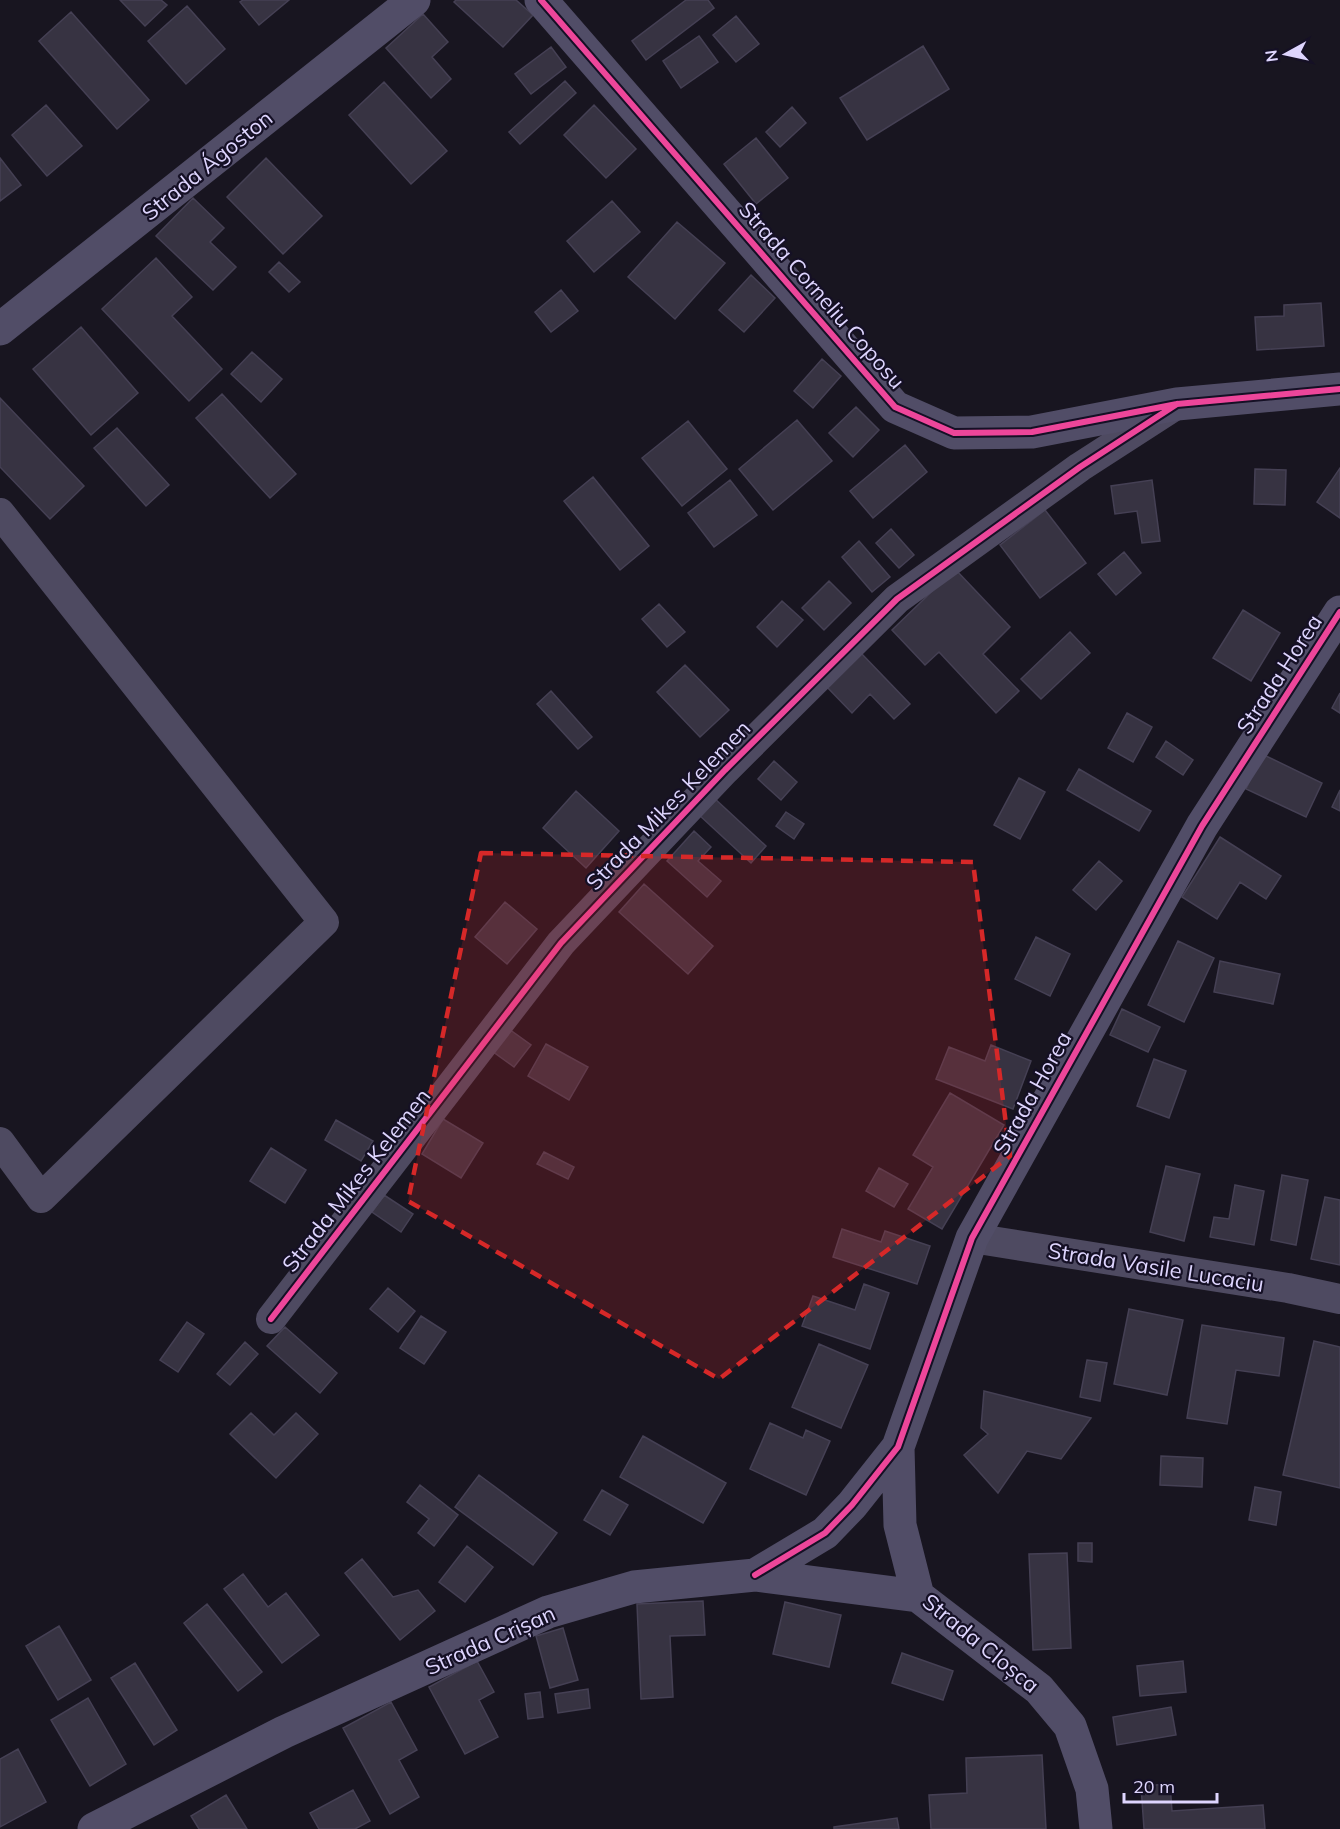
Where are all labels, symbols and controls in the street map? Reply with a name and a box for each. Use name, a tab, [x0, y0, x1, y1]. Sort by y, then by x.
north arrow	[1256, 24, 1316, 84]
text: N	[1260, 49, 1282, 63]
street label: Strada Ágoston	[136, 104, 278, 226]
street label: Strada Corneliu Coposu	[733, 195, 911, 395]
street label: Strada Horea	[1230, 609, 1328, 739]
street label: Strada Mikes Kelemen	[580, 714, 756, 896]
street label: Strada Horea	[987, 1026, 1077, 1160]
street label: Strada Mikes Kelemen	[276, 1083, 436, 1277]
street label: Strada Vasile Lucaciu	[1046, 1236, 1266, 1298]
street label: Strada Cloșca	[917, 1587, 1045, 1699]
street label: Strada Crișan	[420, 1599, 560, 1681]
scale bar	[1124, 1766, 1217, 1804]
text: 20 m	[1133, 1775, 1175, 1798]

